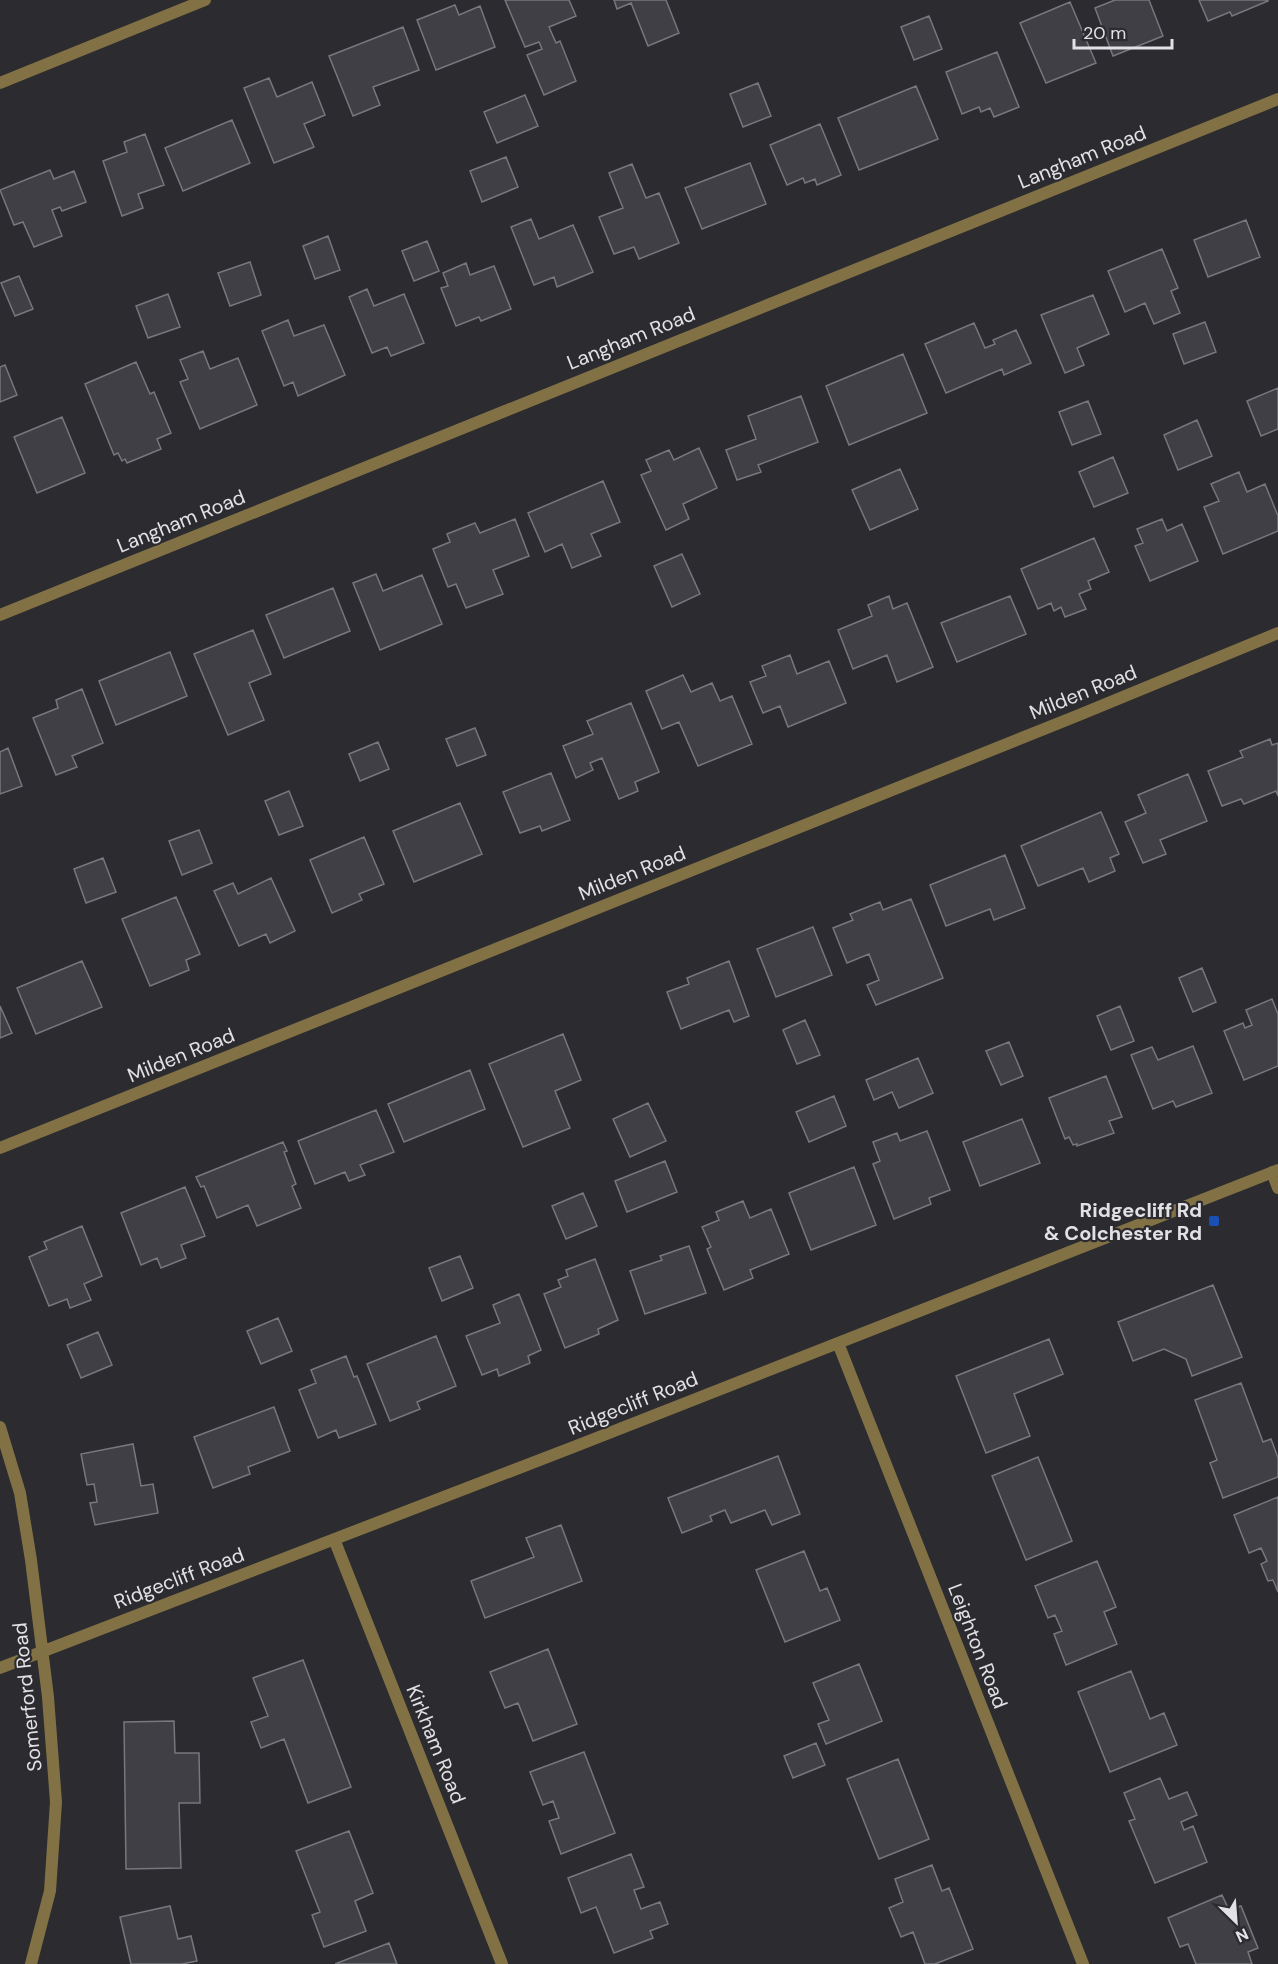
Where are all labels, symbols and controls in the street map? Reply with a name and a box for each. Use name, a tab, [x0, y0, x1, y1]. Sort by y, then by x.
scale bar	[1074, 12, 1172, 50]
text: 20 m	[1083, 21, 1126, 45]
street label: Langham Road	[1014, 119, 1150, 195]
street label: Langham Road	[563, 300, 699, 376]
street label: Langham Road	[113, 483, 249, 559]
street label: Milden Road	[1026, 659, 1140, 725]
street label: Milden Road	[575, 840, 689, 906]
street label: Milden Road	[124, 1022, 238, 1088]
place label: Ridgecliff Rd & Colchester Rd	[1044, 1197, 1202, 1246]
marker: Ridgecliff Rd & Colchester Rd	[1207, 1214, 1221, 1228]
street label: Ridgecliff Road	[564, 1365, 702, 1441]
street label: Ridgecliff Road	[110, 1541, 248, 1615]
street label: Leighton Road	[942, 1580, 1014, 1712]
street label: Somerford Road	[6, 1621, 48, 1773]
street label: Kirkham Road	[400, 1681, 472, 1807]
north arrow	[1206, 1892, 1266, 1952]
text: N	[1232, 1923, 1252, 1947]

